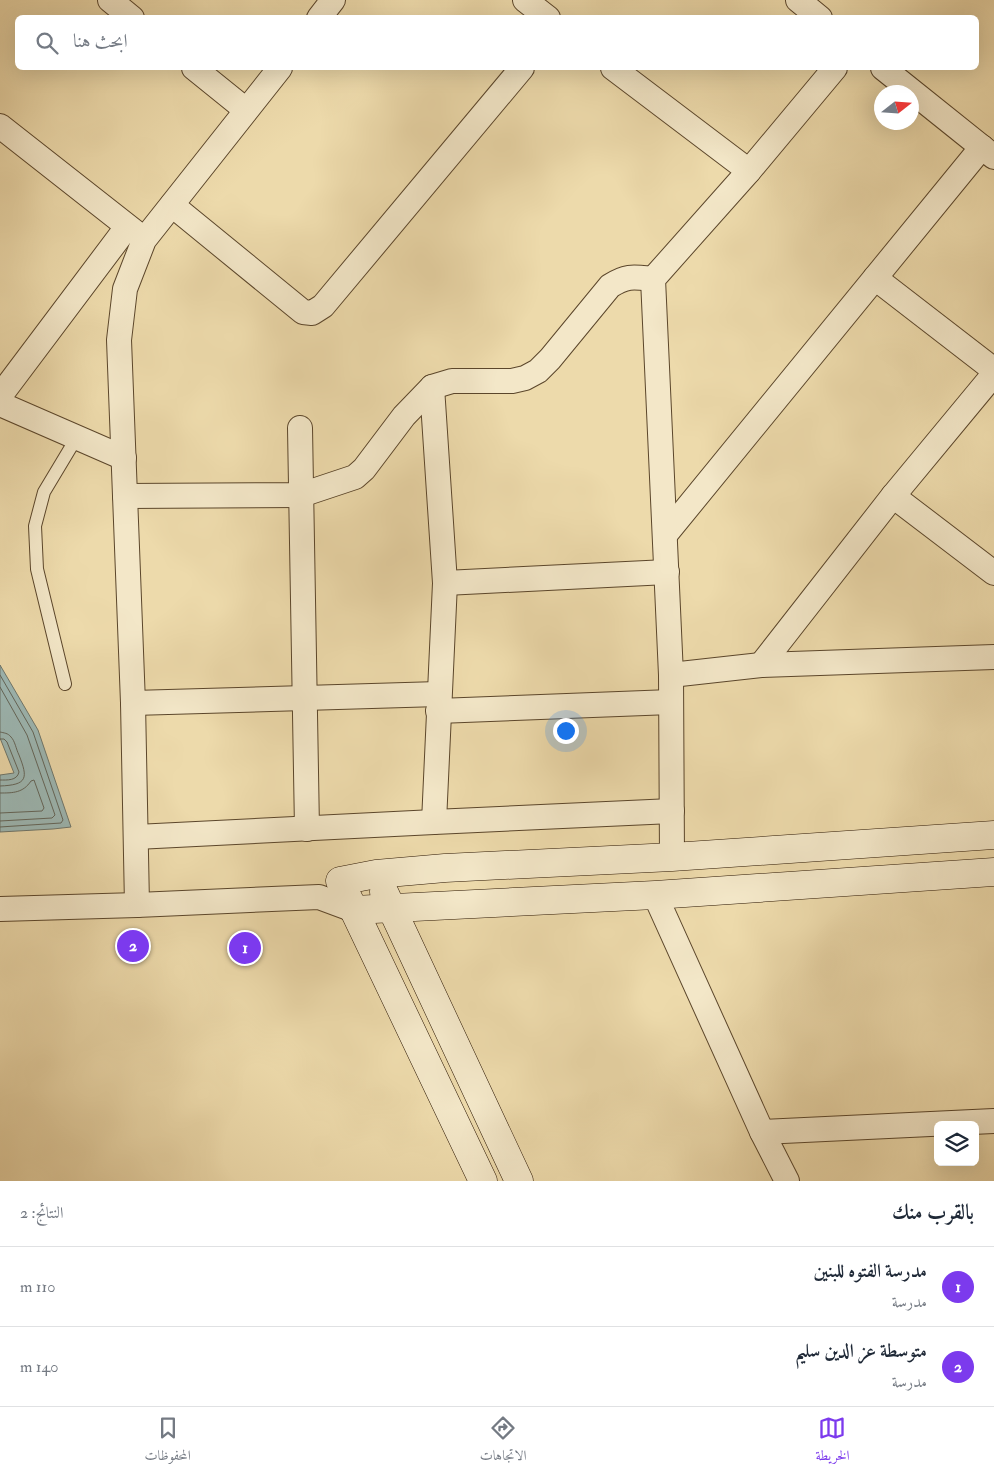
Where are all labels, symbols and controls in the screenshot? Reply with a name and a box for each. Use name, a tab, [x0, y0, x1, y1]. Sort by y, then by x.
search box	[15, 15, 979, 70]
icon: search	[33, 29, 61, 57]
text: ابحث هنا	[73, 29, 128, 53]
north arrow	[874, 85, 919, 130]
your location	[553, 718, 579, 744]
pin: 2	[117, 927, 149, 965]
pin: 1	[229, 929, 261, 967]
map controls	[934, 1121, 979, 1166]
button: layers	[934, 1121, 979, 1166]
text: بالقرب منك	[892, 1199, 974, 1226]
text: النتائج: 2	[20, 1203, 64, 1223]
text: مدرسة الفتوه للبنين	[813, 1259, 927, 1283]
text: 110 m	[20, 1277, 55, 1297]
text: 1	[955, 1277, 961, 1297]
text: مدرسة	[892, 1292, 927, 1312]
text: متوسطة عز الدين سليم	[795, 1339, 927, 1363]
text: 140 m	[20, 1357, 58, 1377]
text: 2	[954, 1357, 962, 1377]
text: مدرسة	[892, 1372, 927, 1392]
tab: المحفوظات	[145, 1414, 191, 1469]
tab: الاتجاهات	[480, 1414, 526, 1469]
tab: الخريطة	[815, 1414, 850, 1469]

